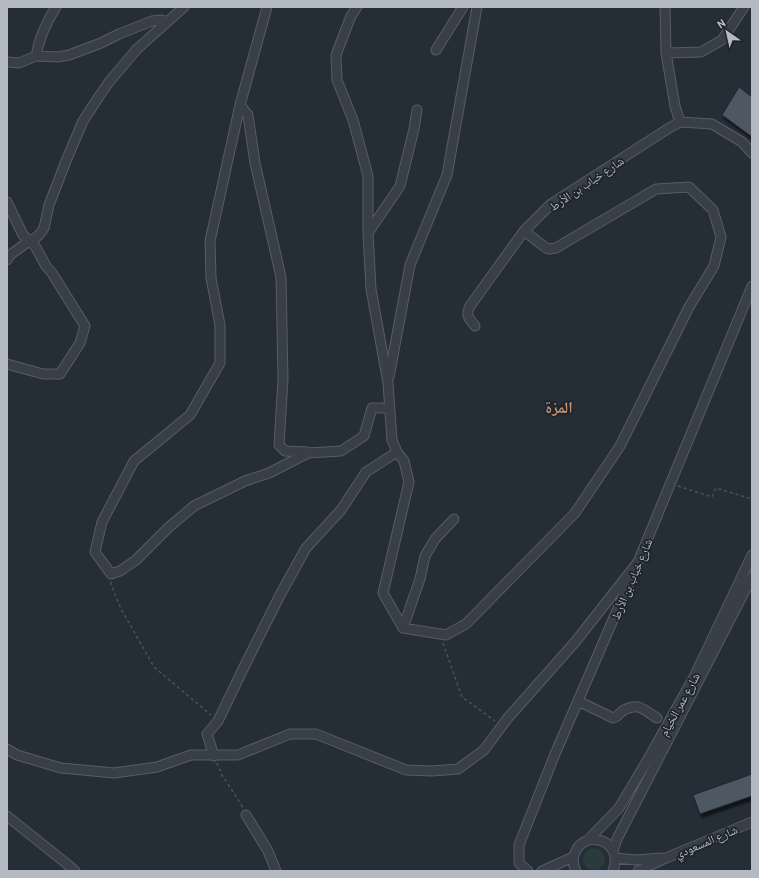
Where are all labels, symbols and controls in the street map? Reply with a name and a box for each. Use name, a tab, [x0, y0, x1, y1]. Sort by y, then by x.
north arrow	[707, 12, 747, 52]
text: N	[714, 16, 728, 31]
street label: شارع خباب بن الأرط	[546, 153, 627, 215]
district label: المزة	[545, 397, 573, 416]
street label: شارع خباب بن الأرط	[608, 536, 656, 622]
street label: شارع عمر الخيام	[656, 670, 704, 739]
street label: شارع المسعودي	[673, 822, 741, 864]

